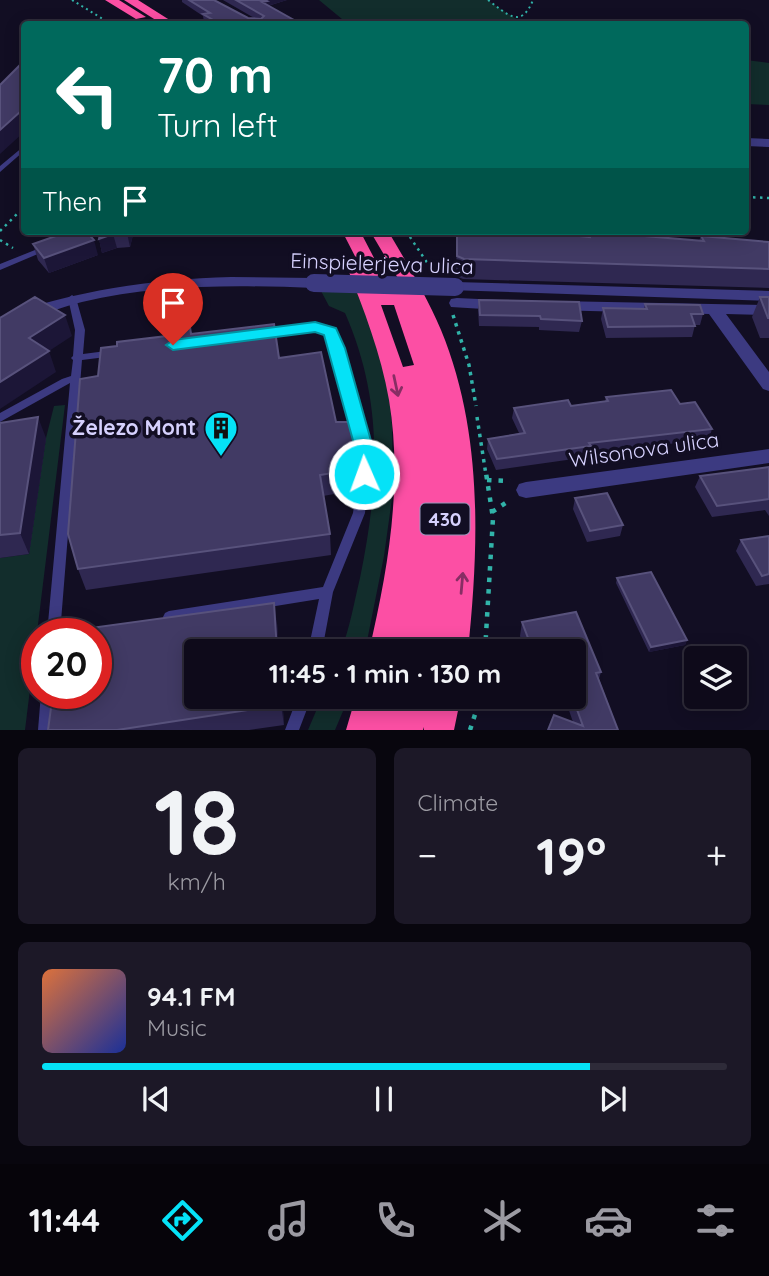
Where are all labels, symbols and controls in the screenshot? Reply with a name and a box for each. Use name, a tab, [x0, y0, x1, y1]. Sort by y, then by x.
text: 70 m	[157, 44, 273, 105]
icon: left	[42, 49, 133, 140]
text: Turn left	[157, 105, 278, 145]
icon: arrive	[116, 182, 154, 220]
text: Then	[42, 185, 102, 218]
street label: Einspielerjeva ulica	[290, 247, 474, 279]
pin	[143, 273, 203, 345]
icon: arrive	[154, 284, 192, 322]
one-way arrow	[390, 374, 403, 397]
building icon: Železo Mont	[202, 409, 240, 458]
place label: Železo Mont	[72, 414, 196, 440]
street label: Wilsonova ulica	[567, 426, 721, 472]
position arrow	[327, 437, 401, 511]
road number: 430	[420, 504, 470, 534]
one-way arrow	[456, 572, 469, 595]
speed limit sign: 20	[21, 618, 112, 709]
map controls	[684, 646, 747, 709]
button: layers	[684, 646, 747, 709]
text: 11:45 · 1 min · 130 m	[269, 657, 501, 690]
text: 18	[154, 764, 239, 878]
text: Climate	[418, 788, 498, 817]
text: 19°	[536, 823, 607, 888]
text: −	[418, 831, 437, 879]
text: +	[706, 831, 727, 879]
text: km/h	[168, 867, 226, 896]
text: 94.1 FM	[147, 980, 236, 1013]
text: Music	[147, 1013, 207, 1042]
icon: previous	[137, 1080, 175, 1118]
icon: pause	[365, 1080, 403, 1118]
icon: next	[594, 1080, 632, 1118]
icon: directions	[158, 1196, 207, 1245]
icon: music	[264, 1196, 313, 1245]
icon: phone	[371, 1196, 420, 1245]
icon: climate	[478, 1196, 527, 1245]
icon: car	[584, 1196, 633, 1245]
icon: filters	[691, 1196, 740, 1245]
text: 11:44	[29, 1200, 100, 1240]

